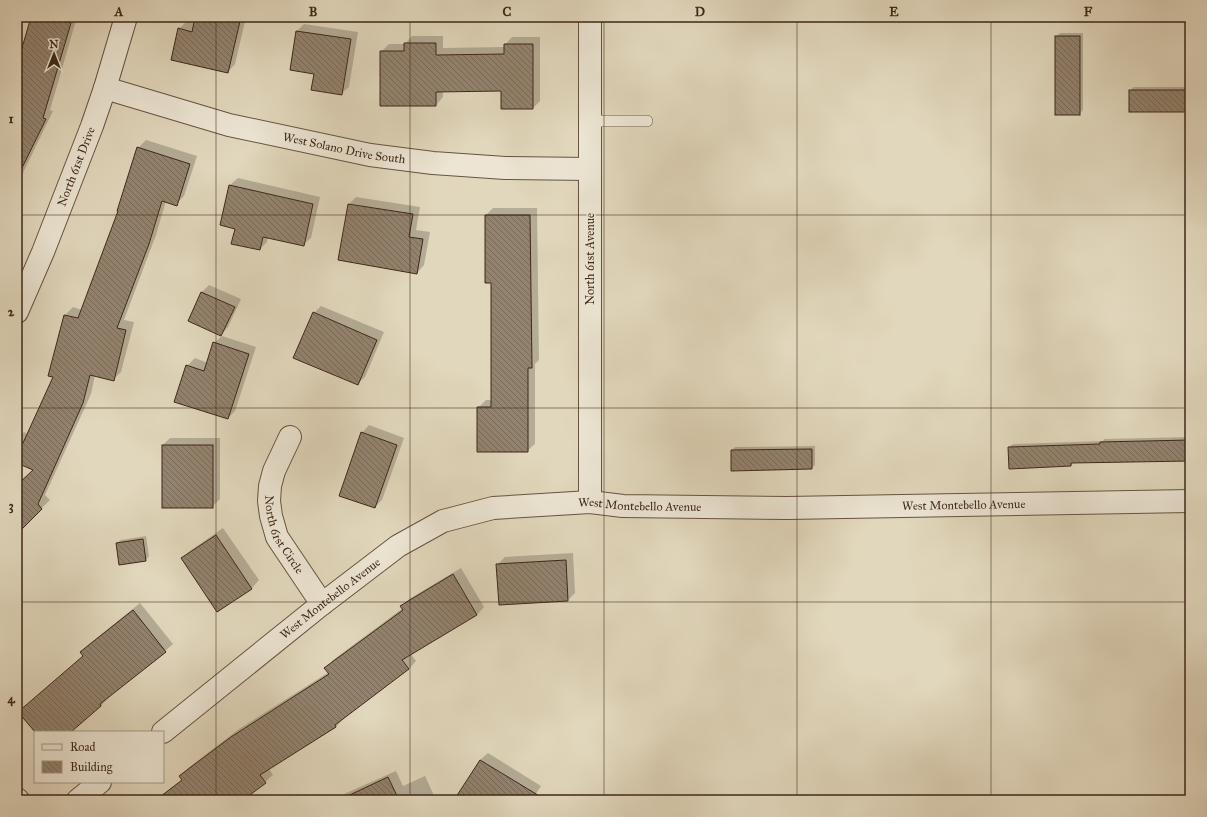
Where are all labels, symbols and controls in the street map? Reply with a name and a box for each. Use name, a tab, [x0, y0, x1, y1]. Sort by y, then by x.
text: A	[114, 4, 124, 20]
text: B	[309, 4, 318, 20]
text: C	[503, 4, 512, 20]
text: D	[695, 4, 705, 20]
text: E	[889, 4, 899, 20]
text: F	[1084, 4, 1093, 20]
north arrow	[34, 34, 74, 74]
text: N	[49, 38, 59, 51]
text: 1	[8, 111, 14, 127]
street label: North 61st Drive	[54, 125, 98, 208]
street label: West Solano Drive South	[282, 130, 407, 166]
street label: North 61st Avenue	[583, 213, 597, 305]
text: 2	[8, 304, 15, 320]
street label: North 61st Circle	[262, 495, 307, 576]
street label: West Montebello Avenue	[578, 495, 701, 514]
street label: West Montebello Avenue	[902, 497, 1025, 513]
text: 3	[8, 498, 14, 514]
street label: West Montebello Avenue	[277, 555, 383, 642]
text: 4	[7, 691, 15, 707]
legend	[34, 731, 164, 783]
text: Road	[70, 740, 96, 754]
text: Building	[70, 760, 113, 775]

